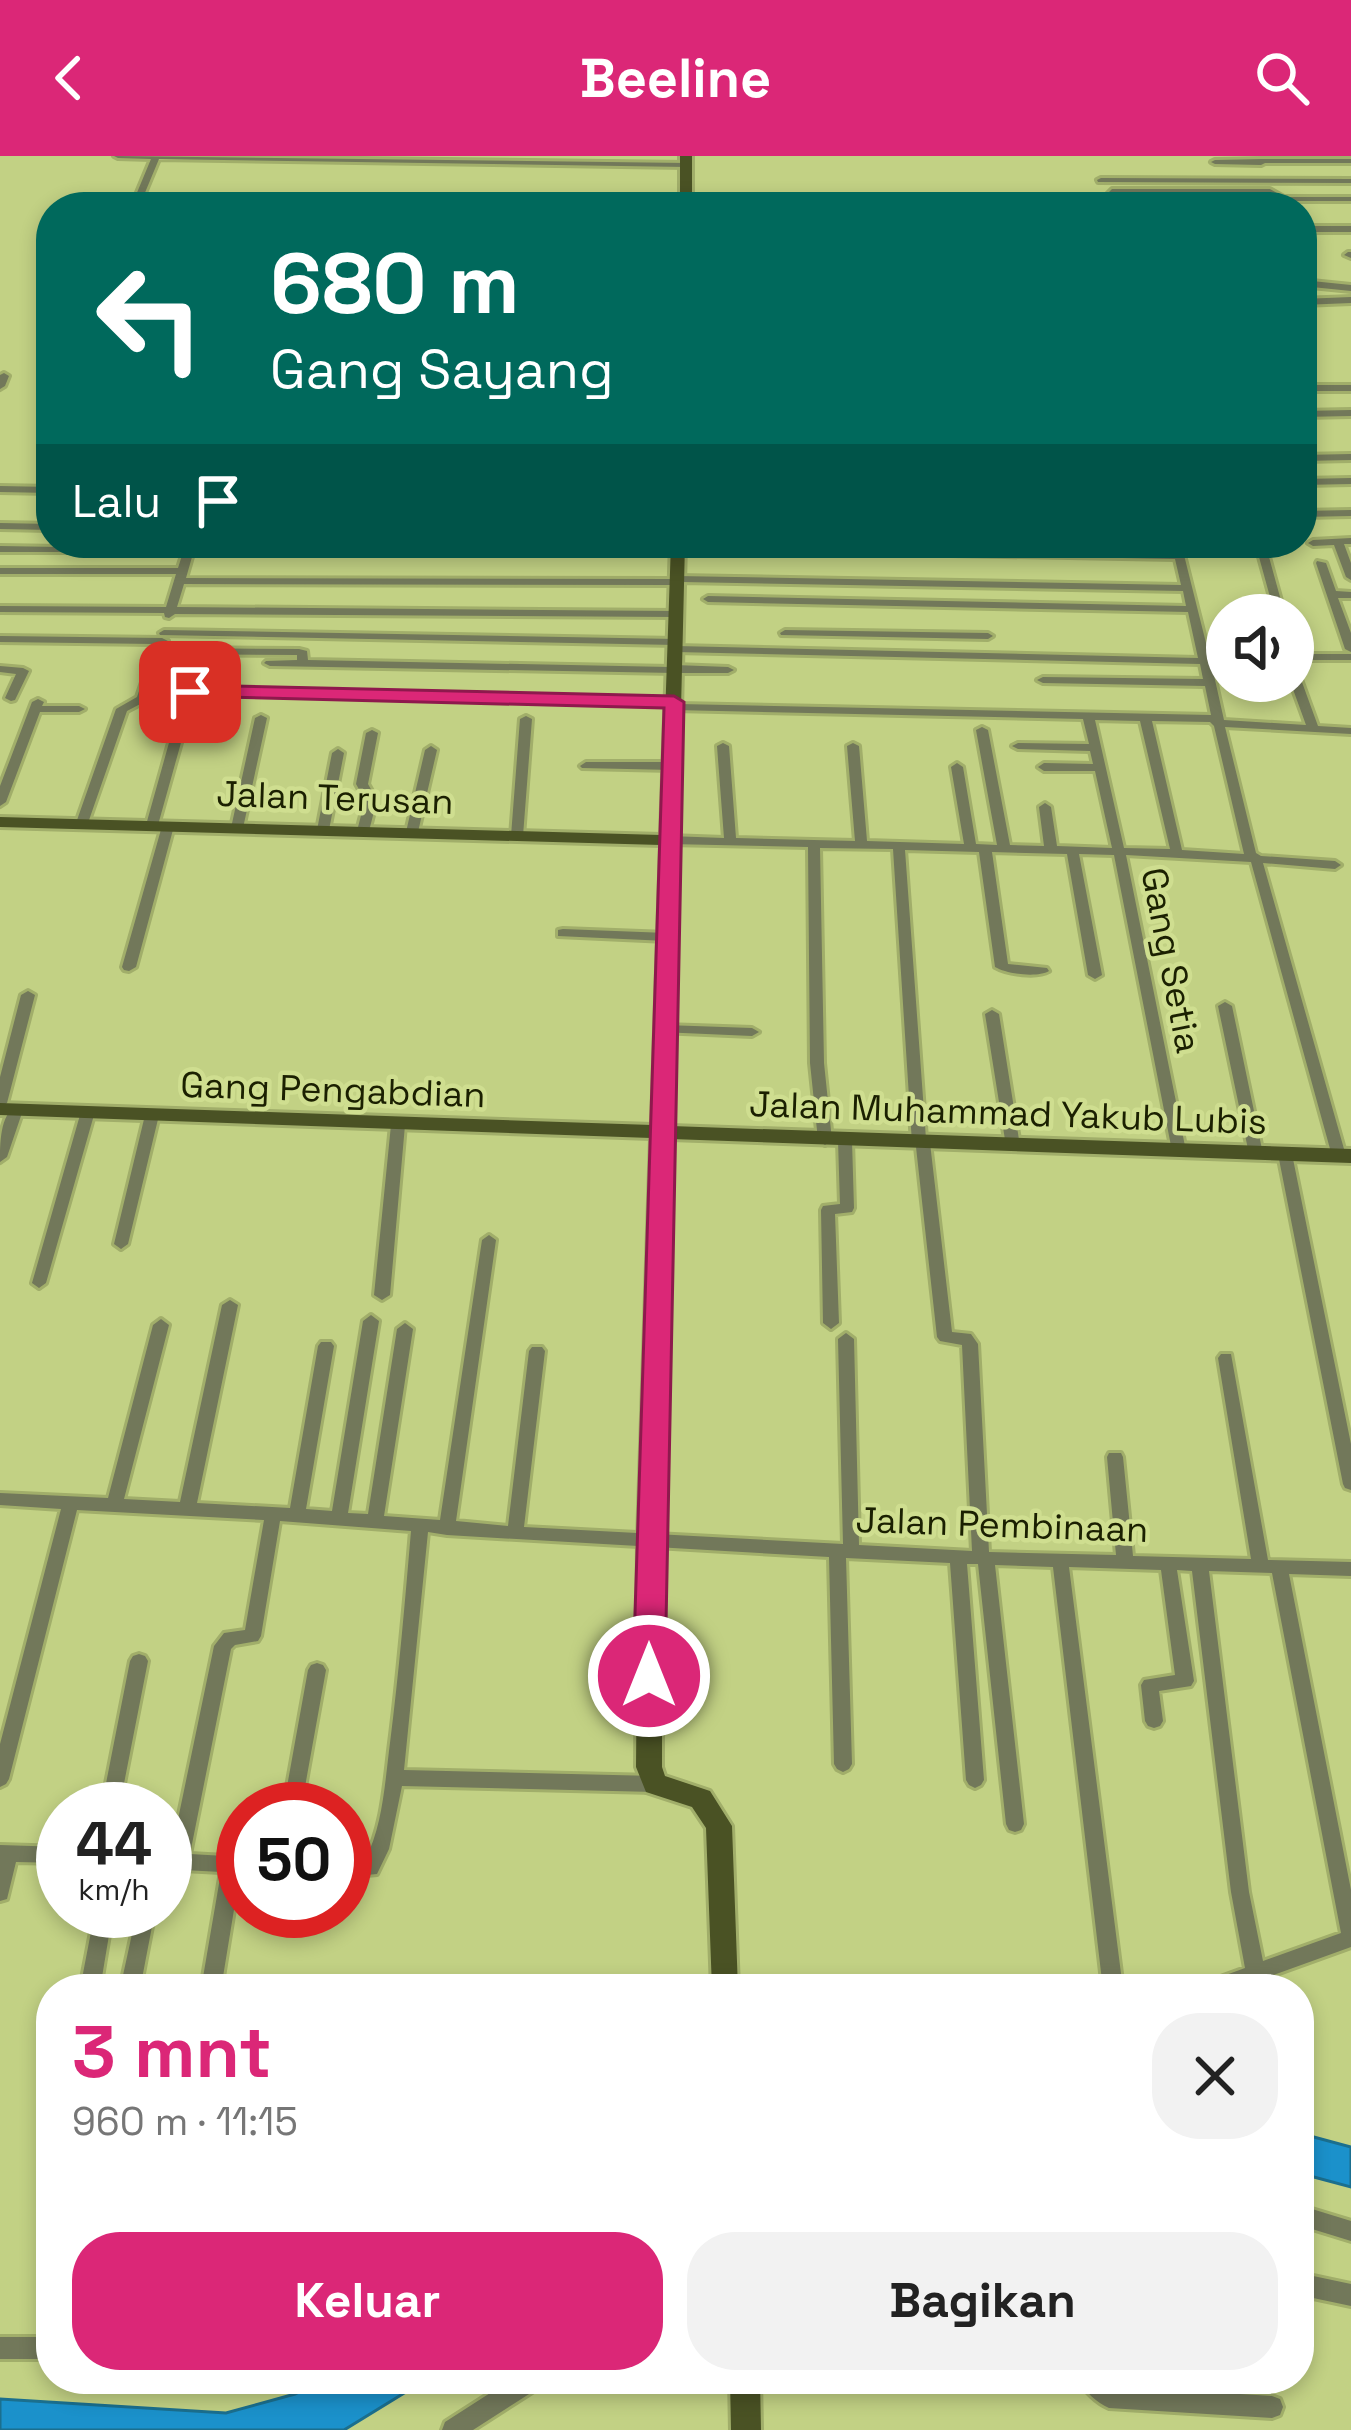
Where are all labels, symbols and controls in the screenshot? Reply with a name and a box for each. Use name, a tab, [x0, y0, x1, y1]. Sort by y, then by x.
text: Beeline	[580, 44, 771, 113]
icon: back	[36, 45, 102, 111]
icon: search	[1249, 45, 1315, 111]
text: 680 m	[270, 230, 520, 338]
icon: left	[72, 240, 228, 396]
text: Gang Sayang	[270, 335, 614, 404]
icon: arrive	[185, 468, 251, 534]
text: Lalu	[72, 473, 161, 530]
map controls	[1206, 594, 1314, 702]
button: sound	[1206, 594, 1314, 702]
pin	[139, 641, 241, 743]
icon: arrive	[157, 659, 223, 725]
street label: Jalan Terusan	[216, 771, 454, 825]
street label: Gang Setia	[1131, 864, 1211, 1057]
street label: Gang Pengabdian	[180, 1062, 486, 1118]
street label: Jalan Muhammad Yakub Lubis	[748, 1081, 1268, 1145]
street label: Jalan Pembinaan	[855, 1497, 1149, 1553]
position arrow	[586, 1613, 712, 1739]
speed limit sign: 50	[216, 1782, 372, 1938]
text: 44	[76, 1806, 152, 1883]
text: km/h	[78, 1870, 150, 1909]
text: 3 mnt	[72, 2006, 272, 2098]
button: close	[1152, 2013, 1278, 2139]
text: 960 m · 11:15	[72, 2097, 298, 2146]
button: Keluar	[72, 2232, 663, 2370]
button: Bagikan	[687, 2232, 1278, 2370]

